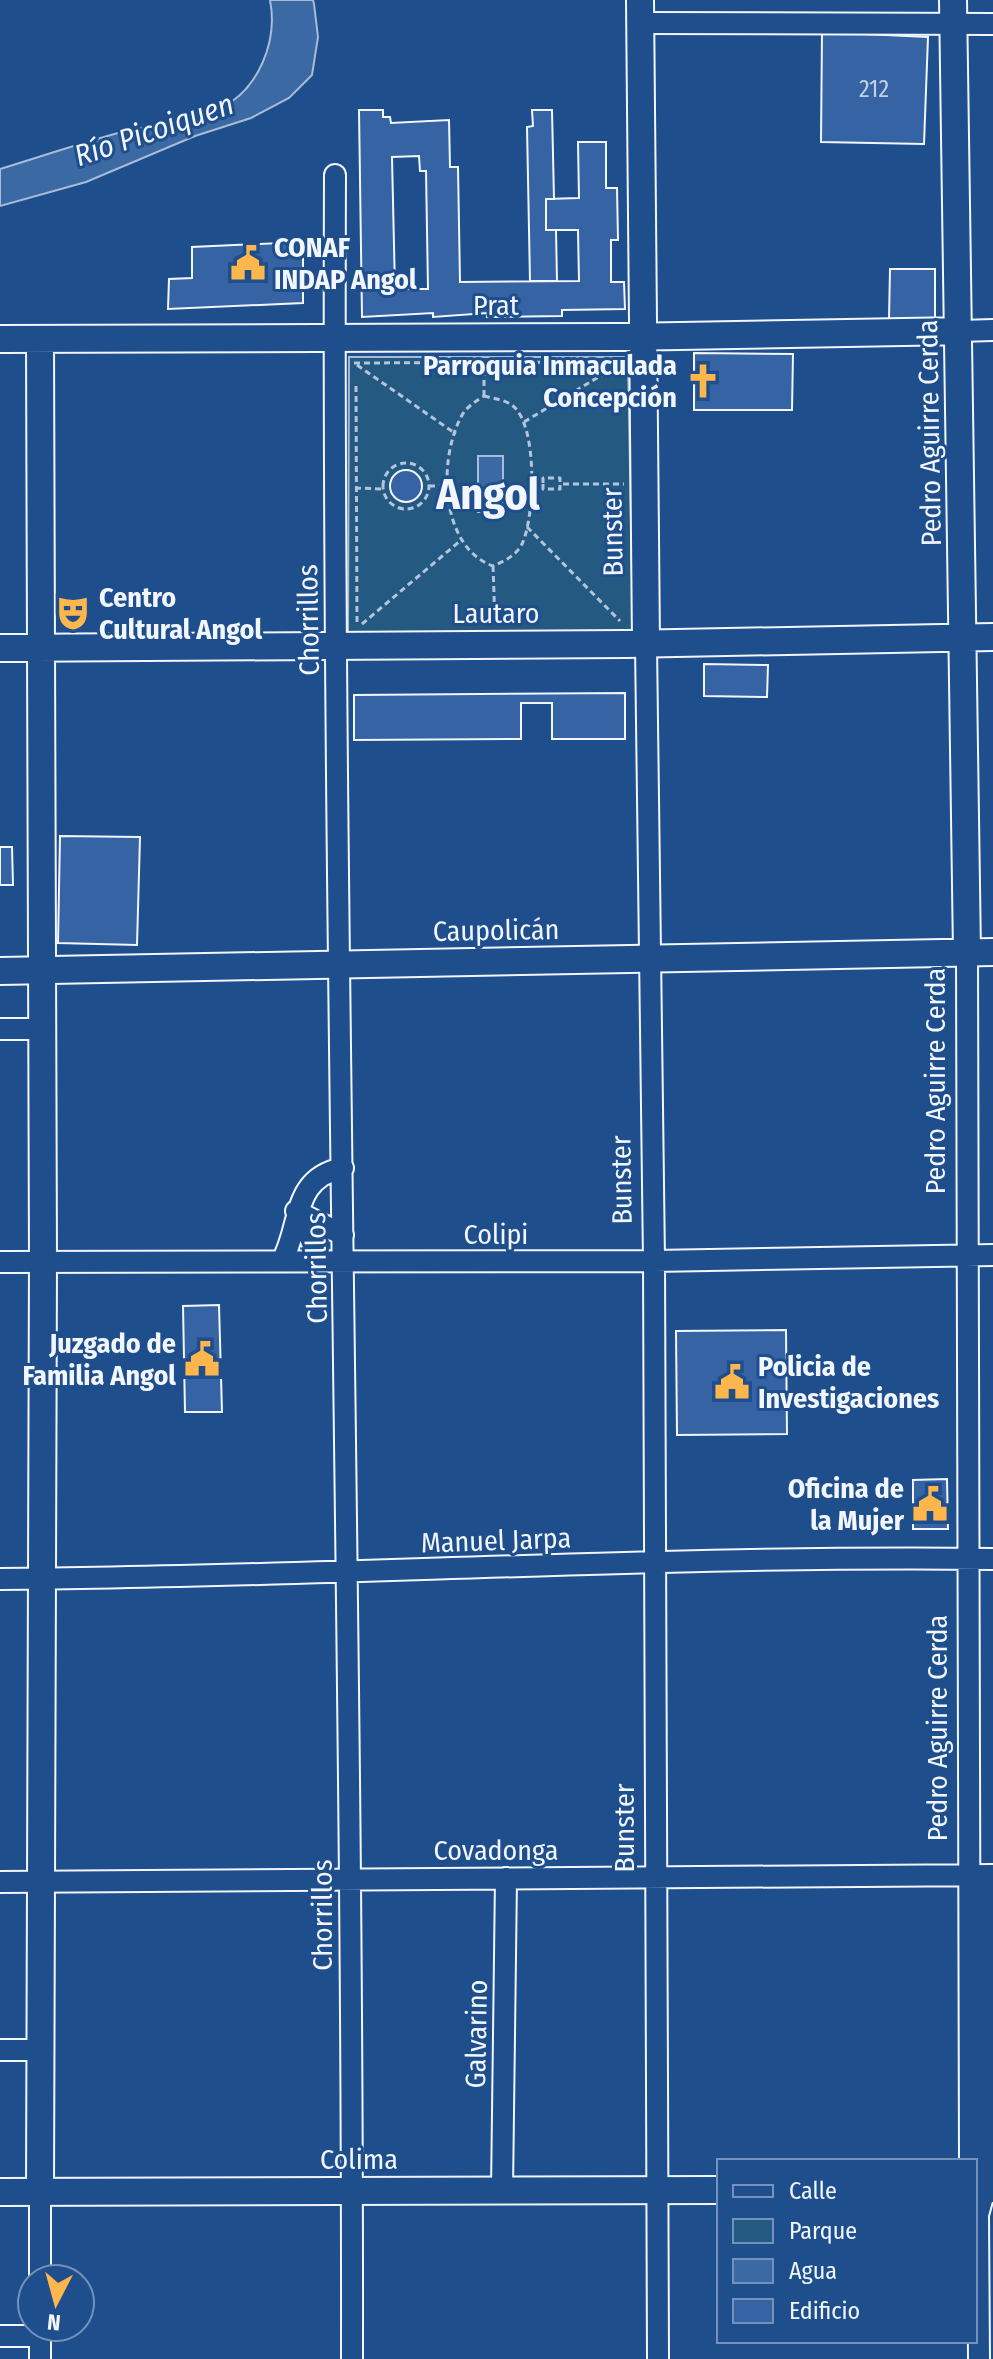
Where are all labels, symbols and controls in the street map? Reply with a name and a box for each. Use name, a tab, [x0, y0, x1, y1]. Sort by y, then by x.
house number: 212	[859, 75, 889, 103]
water label: Río Picoiquen	[70, 86, 238, 174]
place label: CONAF INDAP Angol	[274, 231, 417, 296]
public building icon: CONAF INDAP Angol	[229, 244, 267, 282]
street label: Prat	[473, 289, 520, 322]
street label: Pedro Aguirre Cerda	[911, 319, 948, 547]
place label: Parroquia Inmaculada Concepción	[423, 349, 677, 414]
church icon: Parroquia Inmaculada Concepción	[684, 362, 722, 400]
district label: Angol	[435, 468, 541, 521]
street label: Bunster	[595, 487, 630, 577]
street label: Chorrillos	[291, 564, 326, 676]
place label: Centro Cultural Angol	[99, 581, 262, 646]
theatre icon: Centro Cultural Angol	[54, 594, 92, 632]
street label: Lautaro	[453, 597, 539, 630]
street label: Caupolicán	[432, 913, 560, 948]
street label: Pedro Aguirre Cerda	[919, 968, 952, 1194]
street label: Bunster	[604, 1135, 639, 1225]
street label: Chorrillos	[299, 1212, 334, 1324]
street label: Colipi	[464, 1218, 528, 1251]
place label: Juzgado de Familia Angol	[22, 1327, 176, 1392]
public building icon: Juzgado de Familia Angol	[183, 1340, 221, 1378]
place label: Policia de Investigaciones	[758, 1350, 939, 1415]
public building icon: Policia de Investigaciones	[713, 1363, 751, 1401]
place label: Oficina de la Mujer	[788, 1472, 905, 1537]
public building icon: Oficina de la Mujer	[911, 1485, 949, 1523]
street label: Manuel Jarpa	[420, 1521, 572, 1560]
street label: Pedro Aguirre Cerda	[921, 1615, 954, 1841]
street label: Bunster	[608, 1783, 641, 1873]
street label: Covadonga	[434, 1834, 558, 1867]
street label: Chorrillos	[306, 1859, 339, 1971]
street label: Galvarino	[459, 1979, 494, 2089]
street label: Colima	[320, 2143, 398, 2176]
legend	[717, 2159, 977, 2343]
text: Calle	[789, 2177, 837, 2205]
text: Parque	[789, 2217, 857, 2245]
text: Agua	[789, 2257, 837, 2285]
north arrow	[16, 2263, 96, 2343]
text: Edificio	[789, 2297, 860, 2325]
text: N	[46, 2308, 62, 2337]

